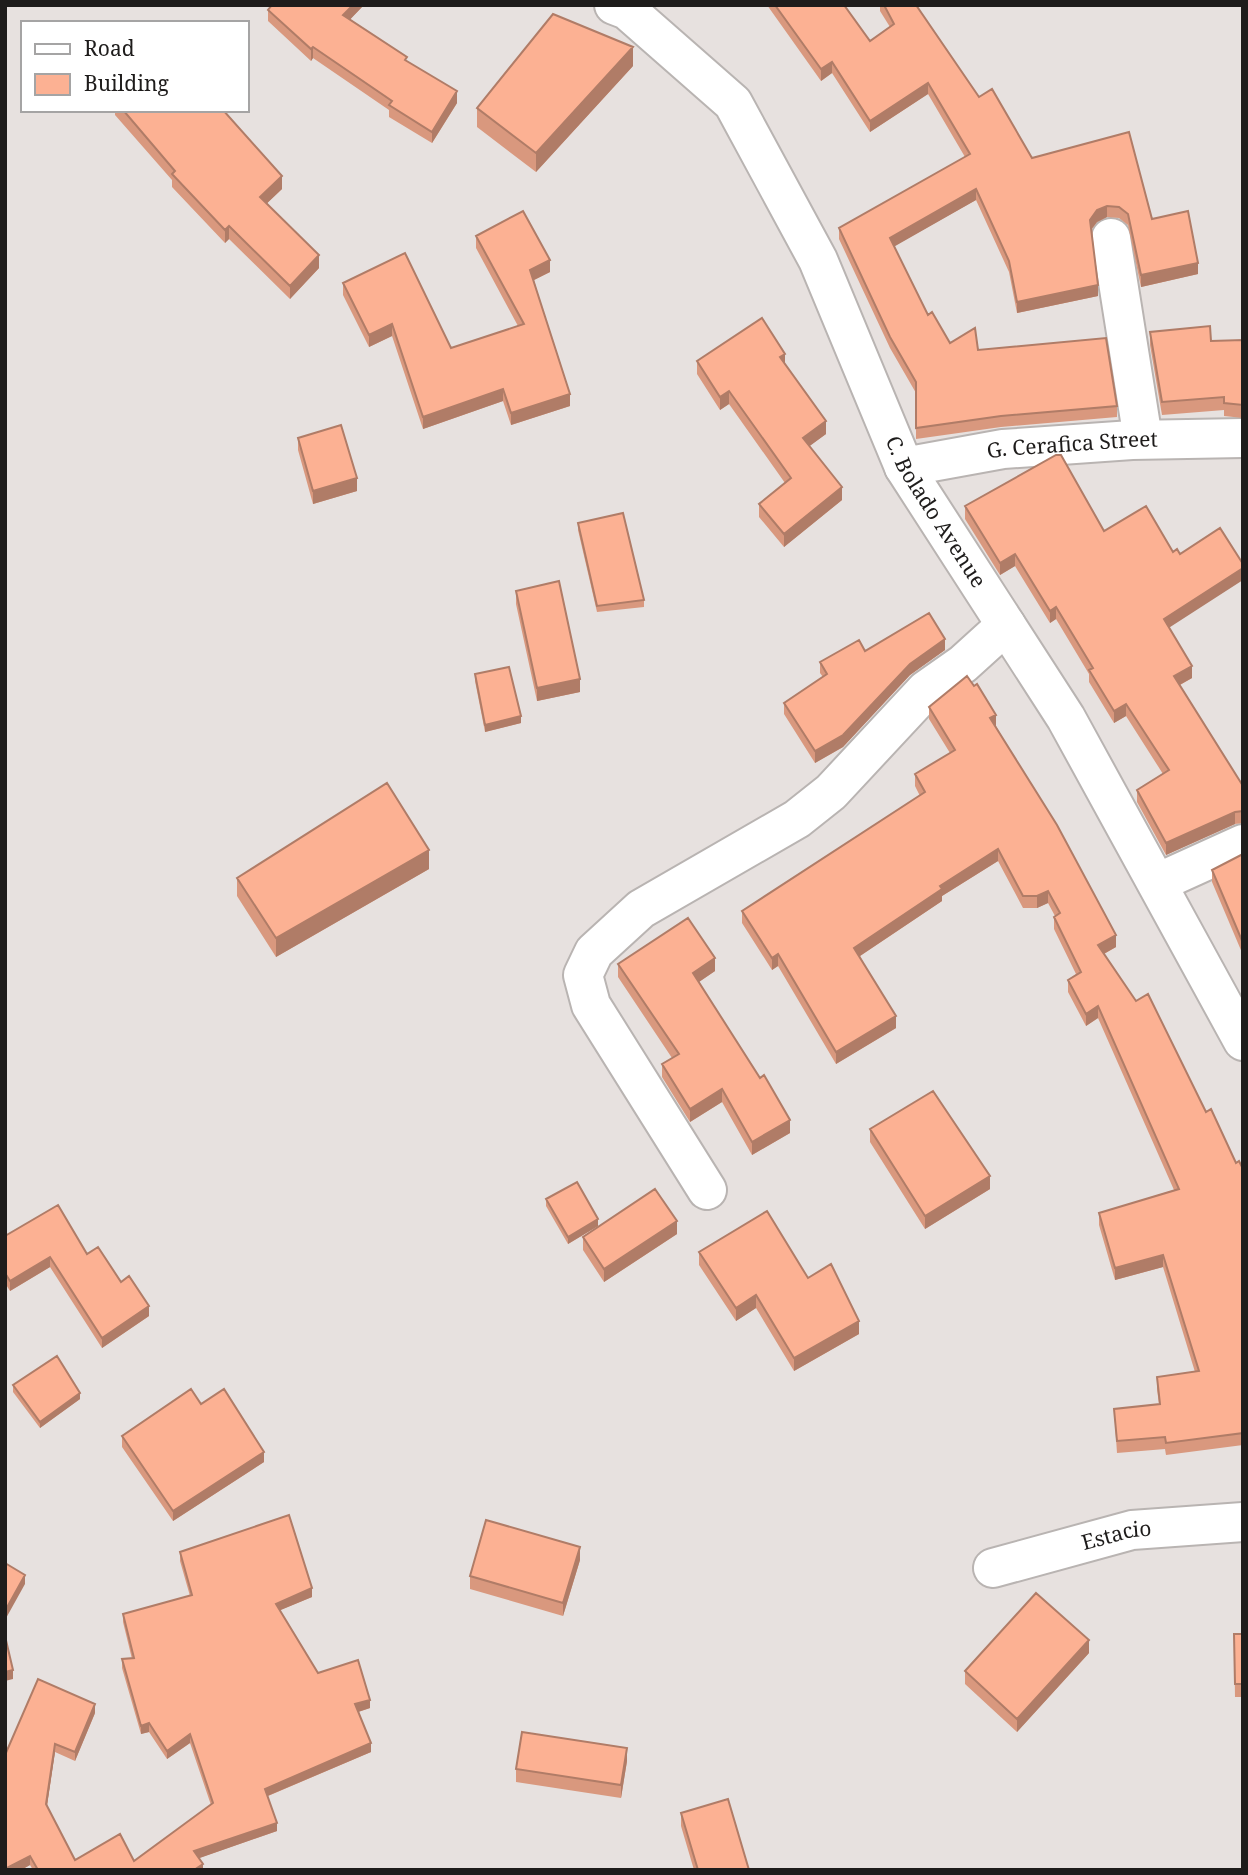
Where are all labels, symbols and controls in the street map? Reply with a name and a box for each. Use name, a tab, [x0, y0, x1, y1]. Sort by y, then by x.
legend	[21, 21, 248, 112]
text: Road	[84, 34, 135, 62]
text: Building	[84, 69, 169, 97]
street label: G. Cerafica Street	[984, 425, 1158, 465]
street label: C. Bolado Avenue	[880, 431, 993, 593]
street label: Estacio	[1078, 1514, 1152, 1556]

